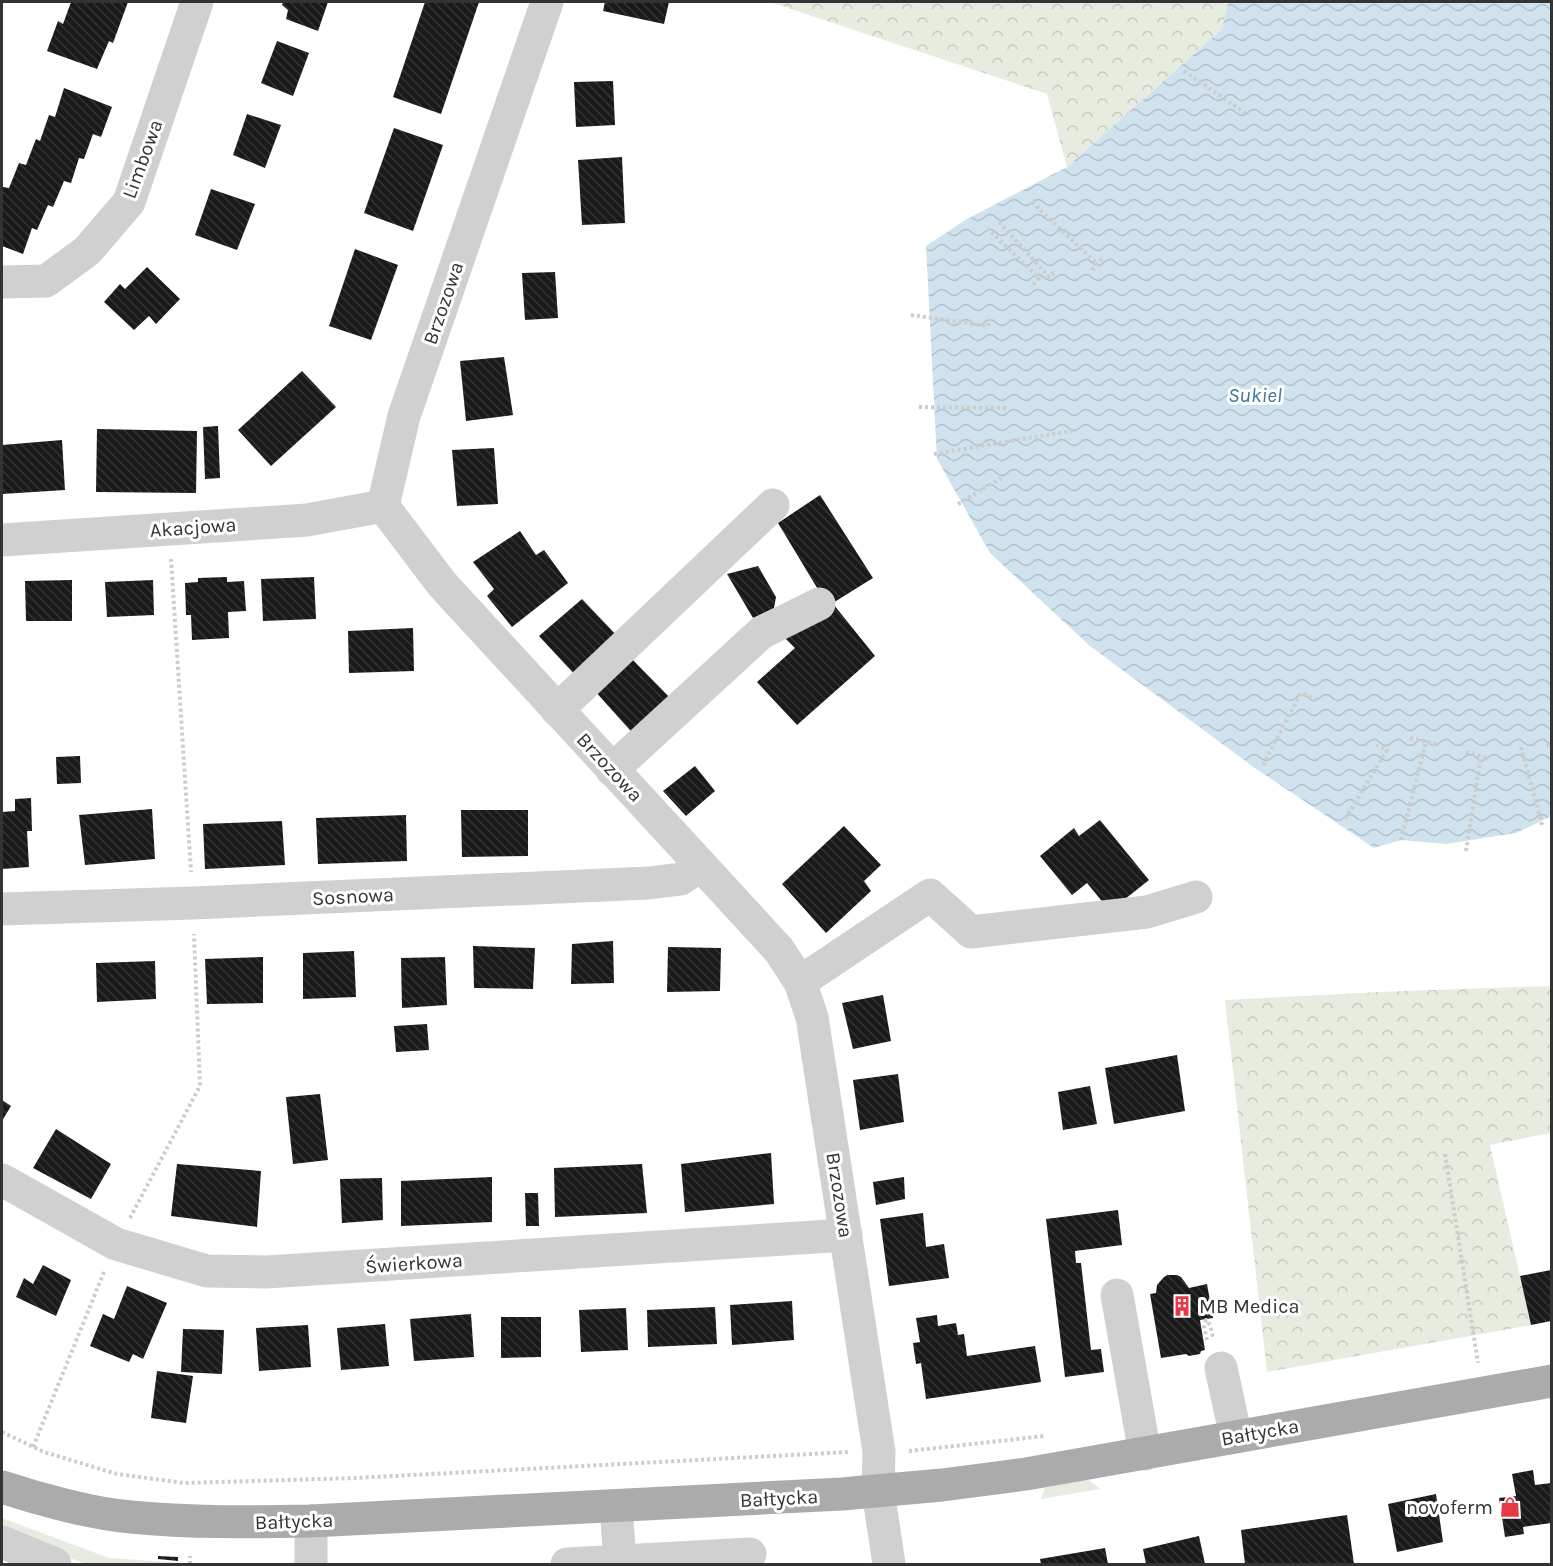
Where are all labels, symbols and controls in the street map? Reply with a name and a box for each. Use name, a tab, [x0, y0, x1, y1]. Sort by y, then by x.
street label: Limbowa	[118, 117, 167, 202]
street label: Brzozowa	[419, 259, 468, 348]
water label: Sukiel	[1228, 383, 1282, 407]
street label: Akacjowa	[149, 513, 237, 542]
street label: Brzozowa	[572, 728, 647, 807]
street label: Sosnowa	[311, 883, 395, 910]
street label: Brzozowa	[821, 1151, 858, 1239]
street label: Świerkowa	[364, 1248, 464, 1278]
building icon: MB Medica	[1170, 1294, 1194, 1318]
place label: MB Medica	[1199, 1295, 1299, 1318]
street label: Bałtycka	[1219, 1414, 1301, 1451]
street label: Bałtycka	[739, 1485, 819, 1512]
shop icon: novoferm	[1498, 1495, 1522, 1519]
place label: novoferm	[1406, 1496, 1493, 1519]
street label: Bałtycka	[254, 1509, 334, 1534]

